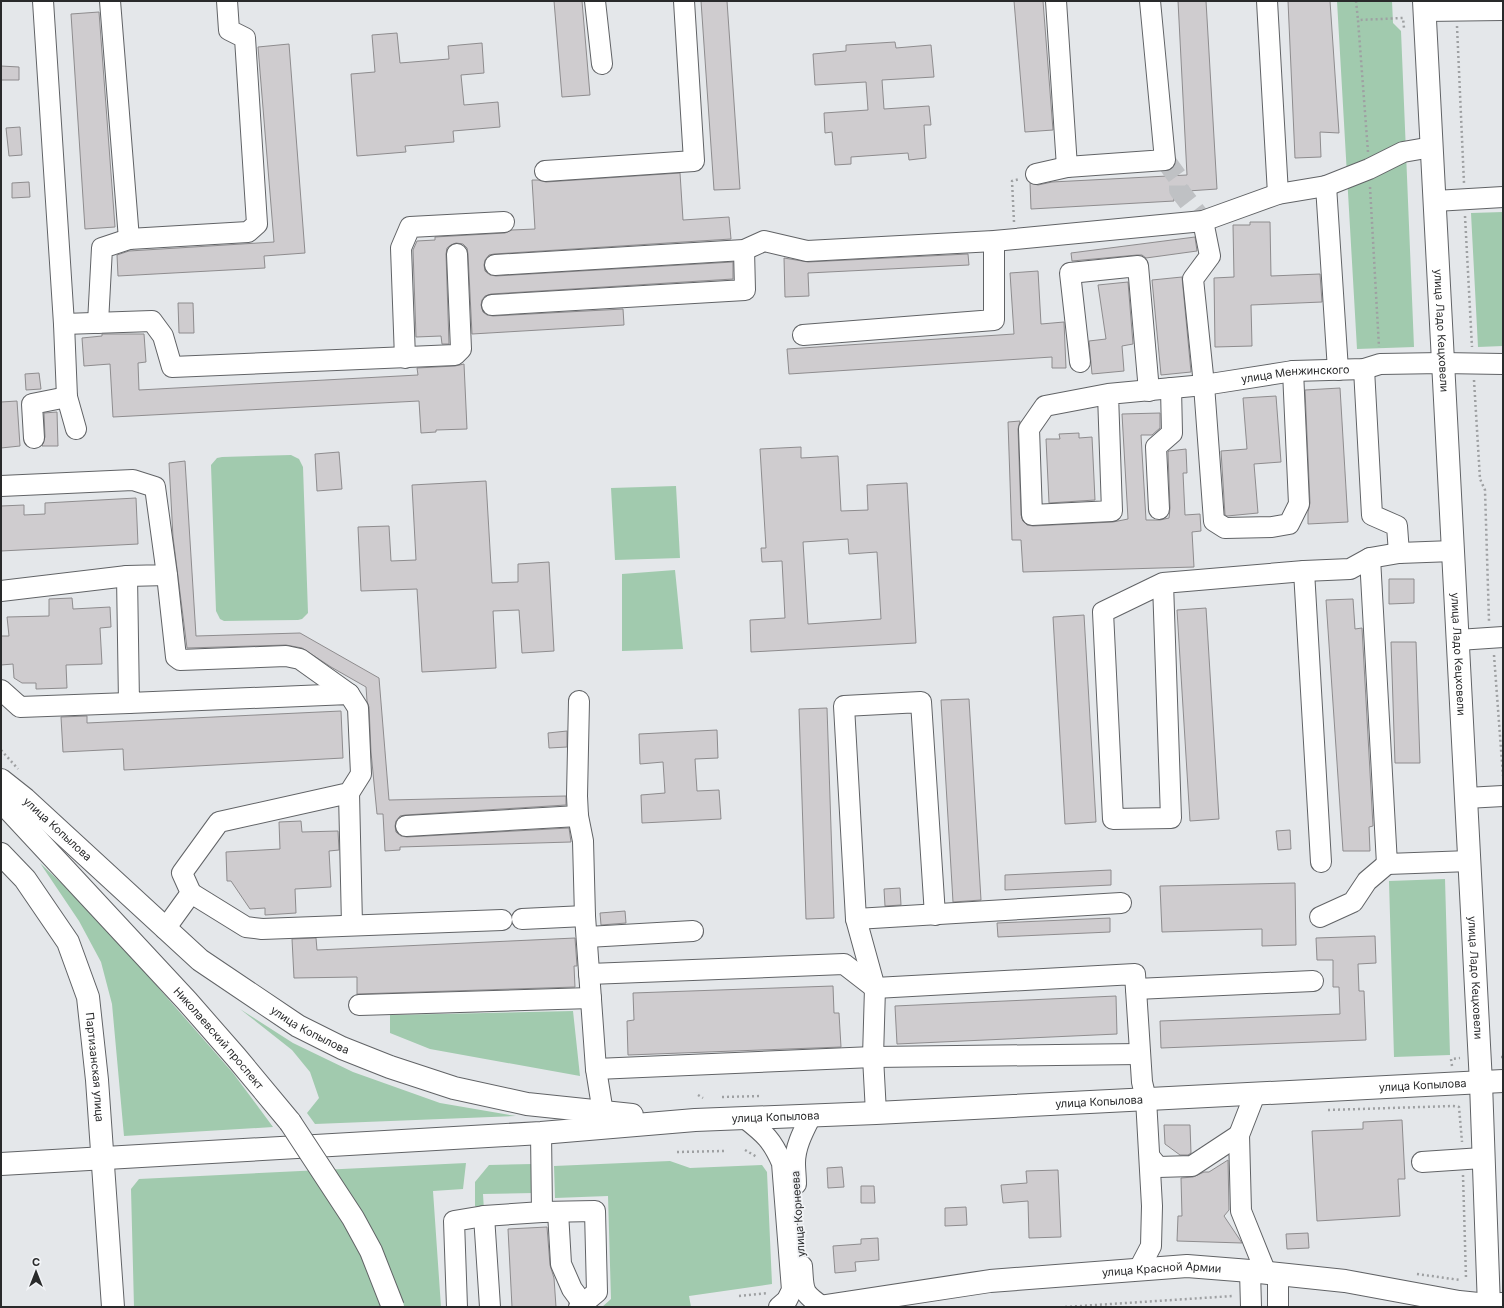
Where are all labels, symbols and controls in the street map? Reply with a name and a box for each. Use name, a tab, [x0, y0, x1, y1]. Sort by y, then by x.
street label: улица Ладо Кецховели	[1431, 269, 1452, 392]
street label: улица Менжинского	[1240, 362, 1350, 386]
street label: улица Ладо Кецховели	[1448, 592, 1469, 716]
street label: улица Копылова	[21, 794, 95, 864]
street label: улица Ладо Кецховели	[1465, 916, 1486, 1040]
street label: Николаевский проспект	[171, 984, 267, 1093]
street label: улица Копылова	[268, 1003, 351, 1057]
street label: Партизанская улица	[83, 1012, 107, 1122]
street label: улица Копылова	[1378, 1076, 1467, 1094]
street label: улица Копылова	[1055, 1092, 1143, 1111]
street label: улица Копылова	[731, 1108, 820, 1126]
street label: улица Корнеева	[788, 1170, 808, 1258]
north arrow	[16, 1252, 56, 1292]
text: С	[32, 1255, 40, 1269]
street label: улица Красной Армии	[1101, 1259, 1222, 1279]

